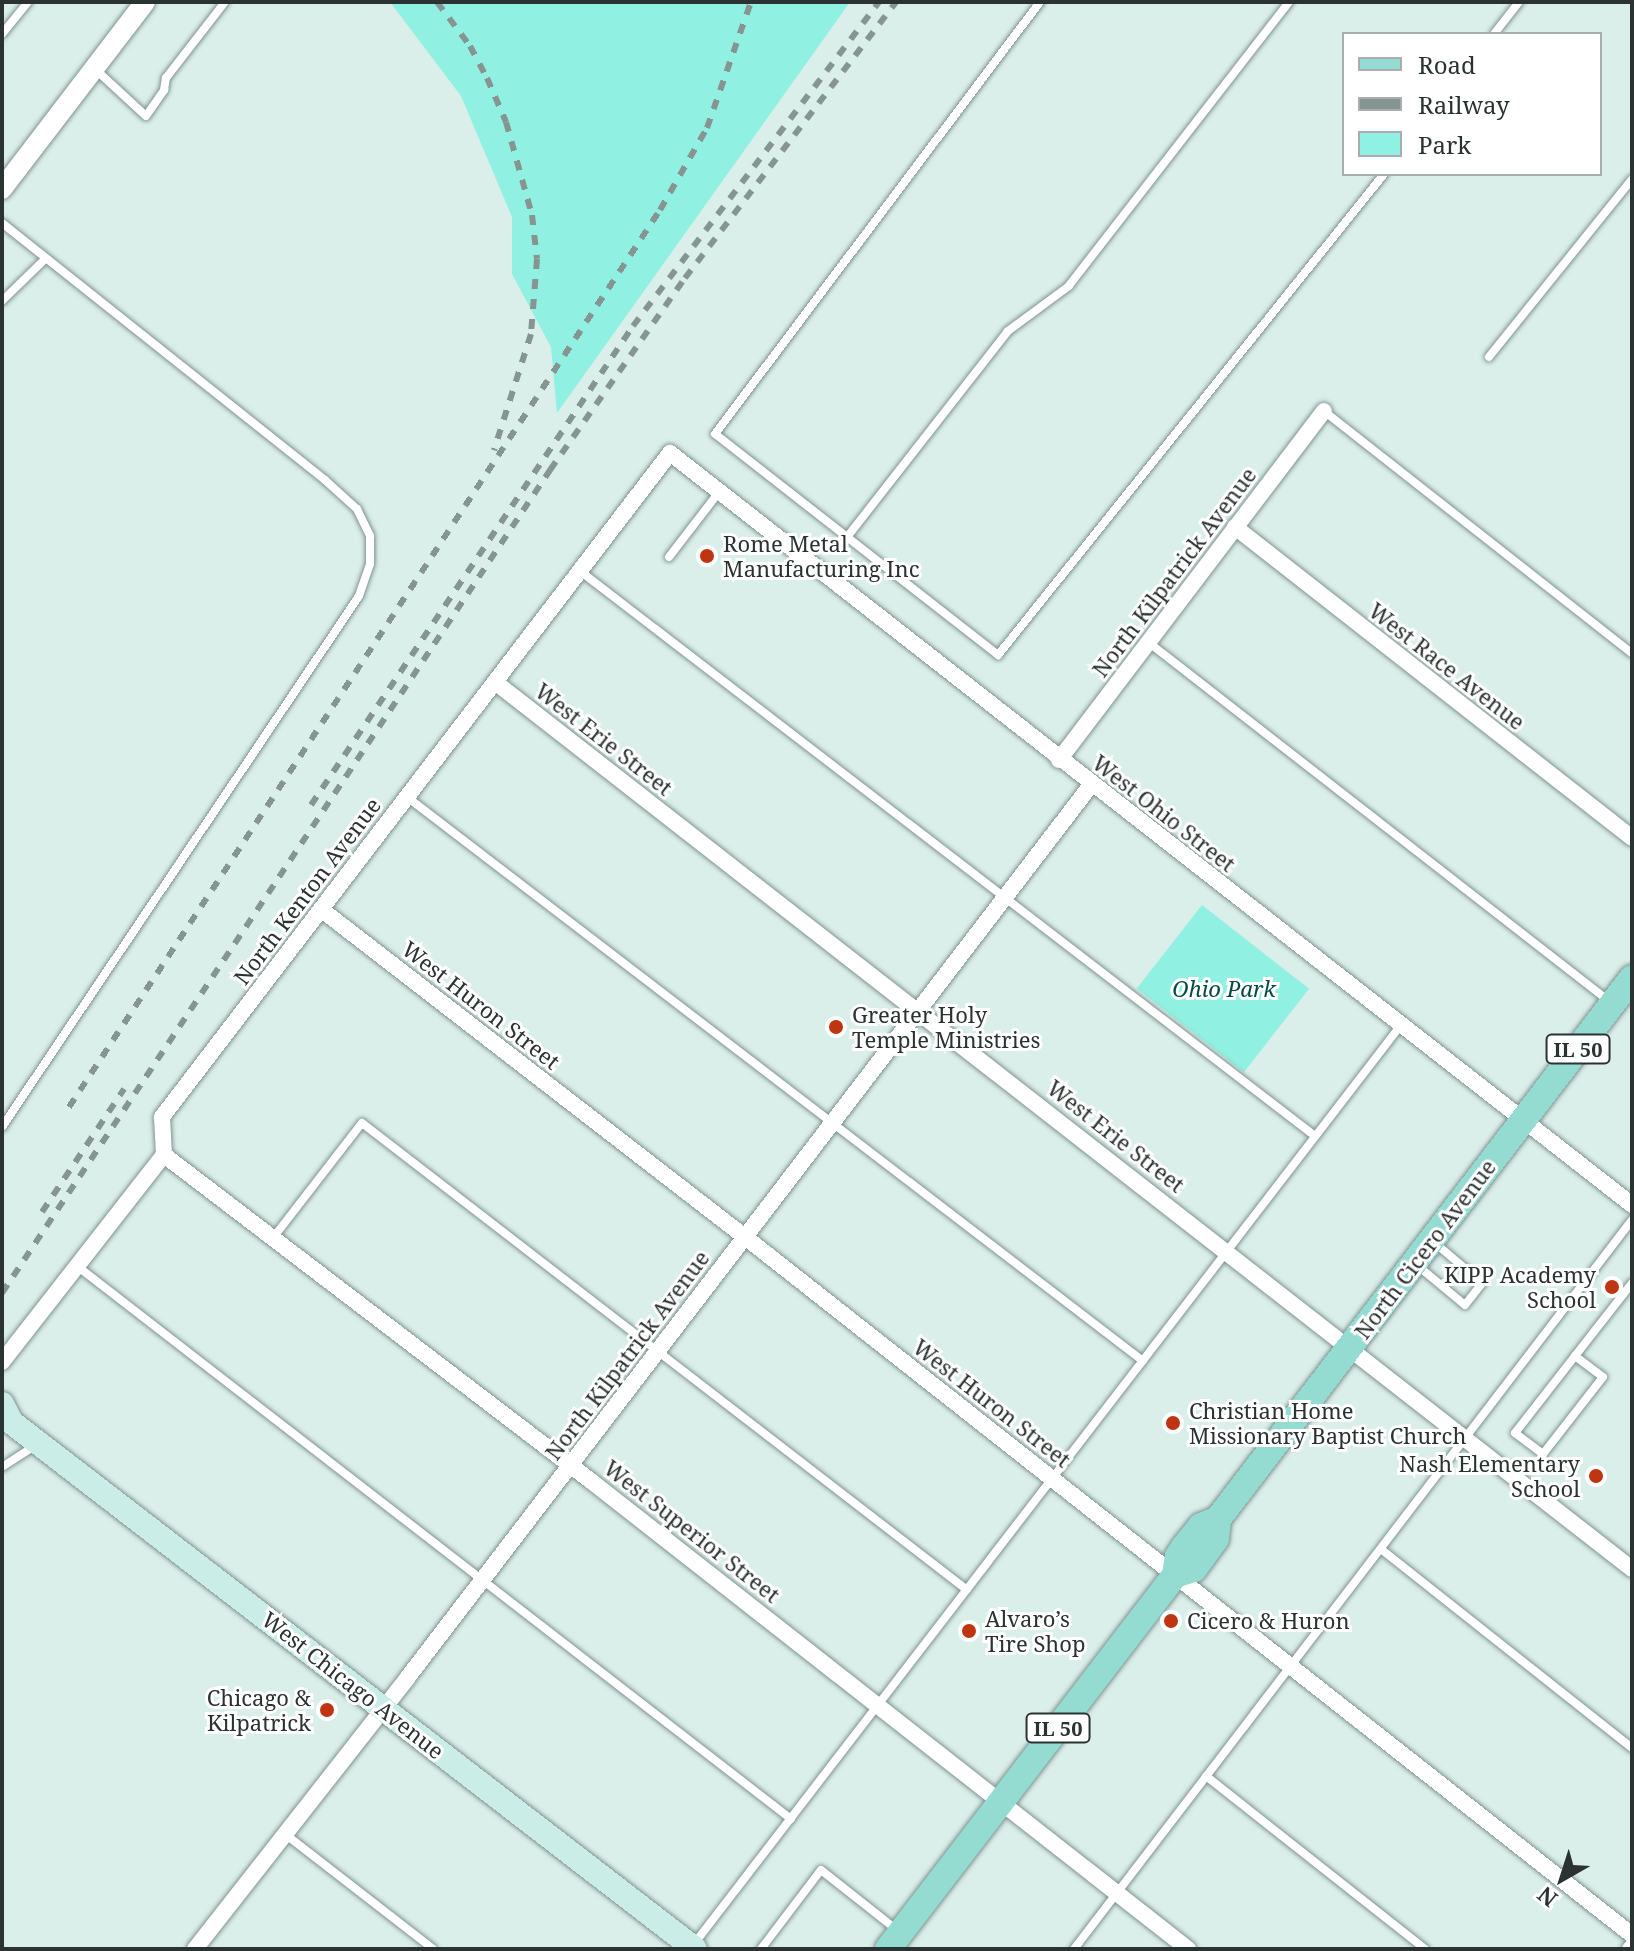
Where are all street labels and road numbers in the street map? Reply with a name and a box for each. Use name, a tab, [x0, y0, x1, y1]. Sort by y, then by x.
street label: North Kilpatrick Avenue	[1087, 462, 1261, 682]
street label: West Race Avenue	[1364, 597, 1530, 735]
street label: West Erie Street	[530, 677, 678, 801]
street label: West Ohio Street	[1087, 749, 1241, 877]
street label: North Kenton Avenue	[228, 792, 386, 990]
street label: West Huron Street	[397, 935, 565, 1075]
road number: IL 50	[1544, 1033, 1612, 1065]
street label: West Erie Street	[1042, 1074, 1190, 1198]
street label: North Cicero Avenue	[1349, 1154, 1501, 1344]
street label: North Kilpatrick Avenue	[540, 1245, 714, 1465]
street label: West Huron Street	[908, 1333, 1076, 1473]
street label: West Superior Street	[599, 1454, 785, 1608]
street label: West Chicago Avenue	[257, 1606, 449, 1764]
road number: IL 50	[1024, 1712, 1092, 1744]

